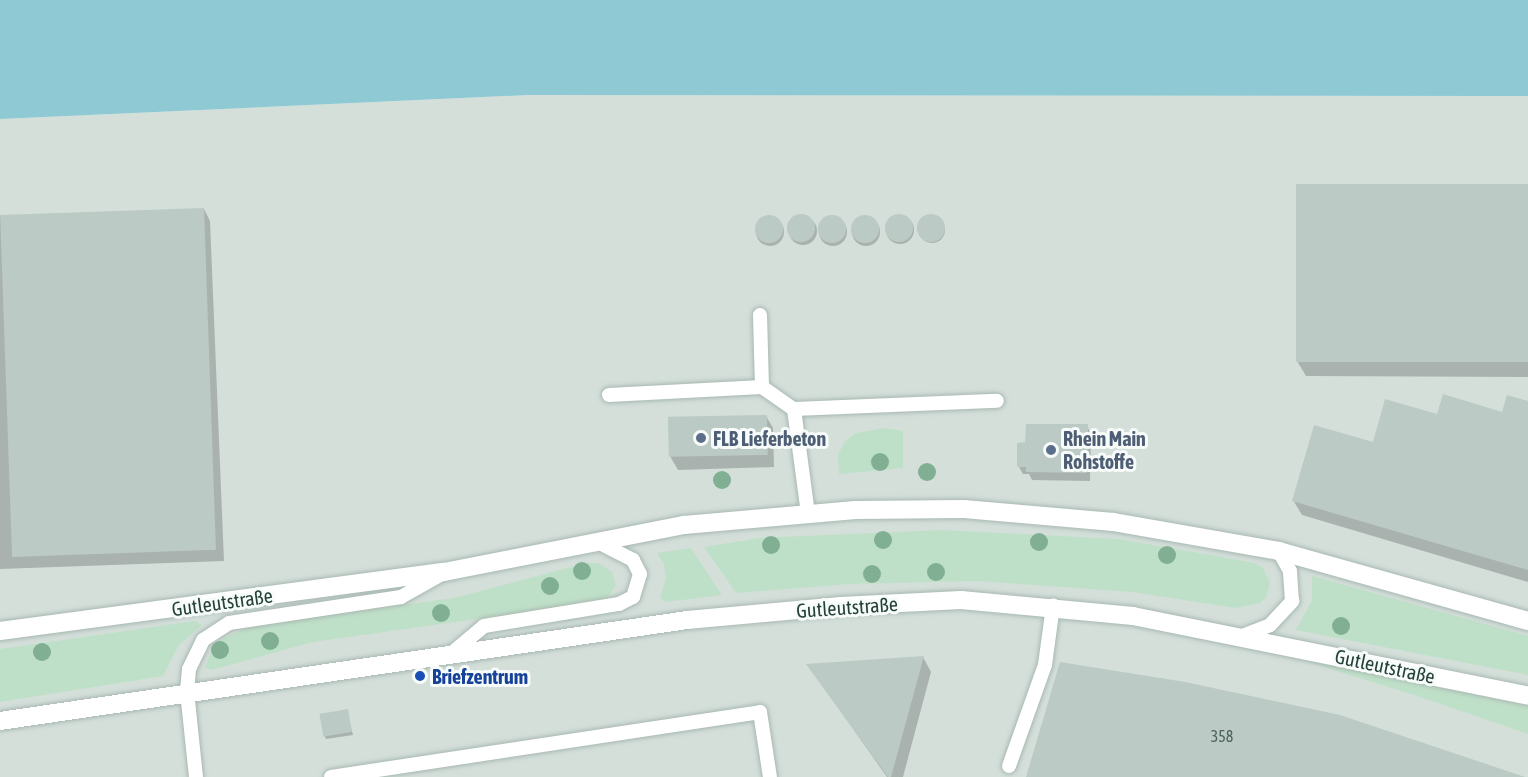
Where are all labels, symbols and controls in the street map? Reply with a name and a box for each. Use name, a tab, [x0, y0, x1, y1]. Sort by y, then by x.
place label: FLB Lieferbeton	[713, 426, 826, 450]
place label: Rhein Main Rohstoffe	[1063, 426, 1146, 473]
marker: FLB Lieferbeton	[694, 431, 708, 445]
marker: Rhein Main Rohstoffe	[1044, 443, 1058, 457]
street label: Gutleutstraße	[170, 583, 274, 621]
street label: Gutleutstraße	[795, 591, 899, 623]
street label: Gutleutstraße	[1333, 644, 1437, 688]
place label: Briefzentrum	[432, 664, 528, 688]
marker: Briefzentrum	[413, 669, 427, 683]
house number: 358	[1211, 726, 1233, 746]

